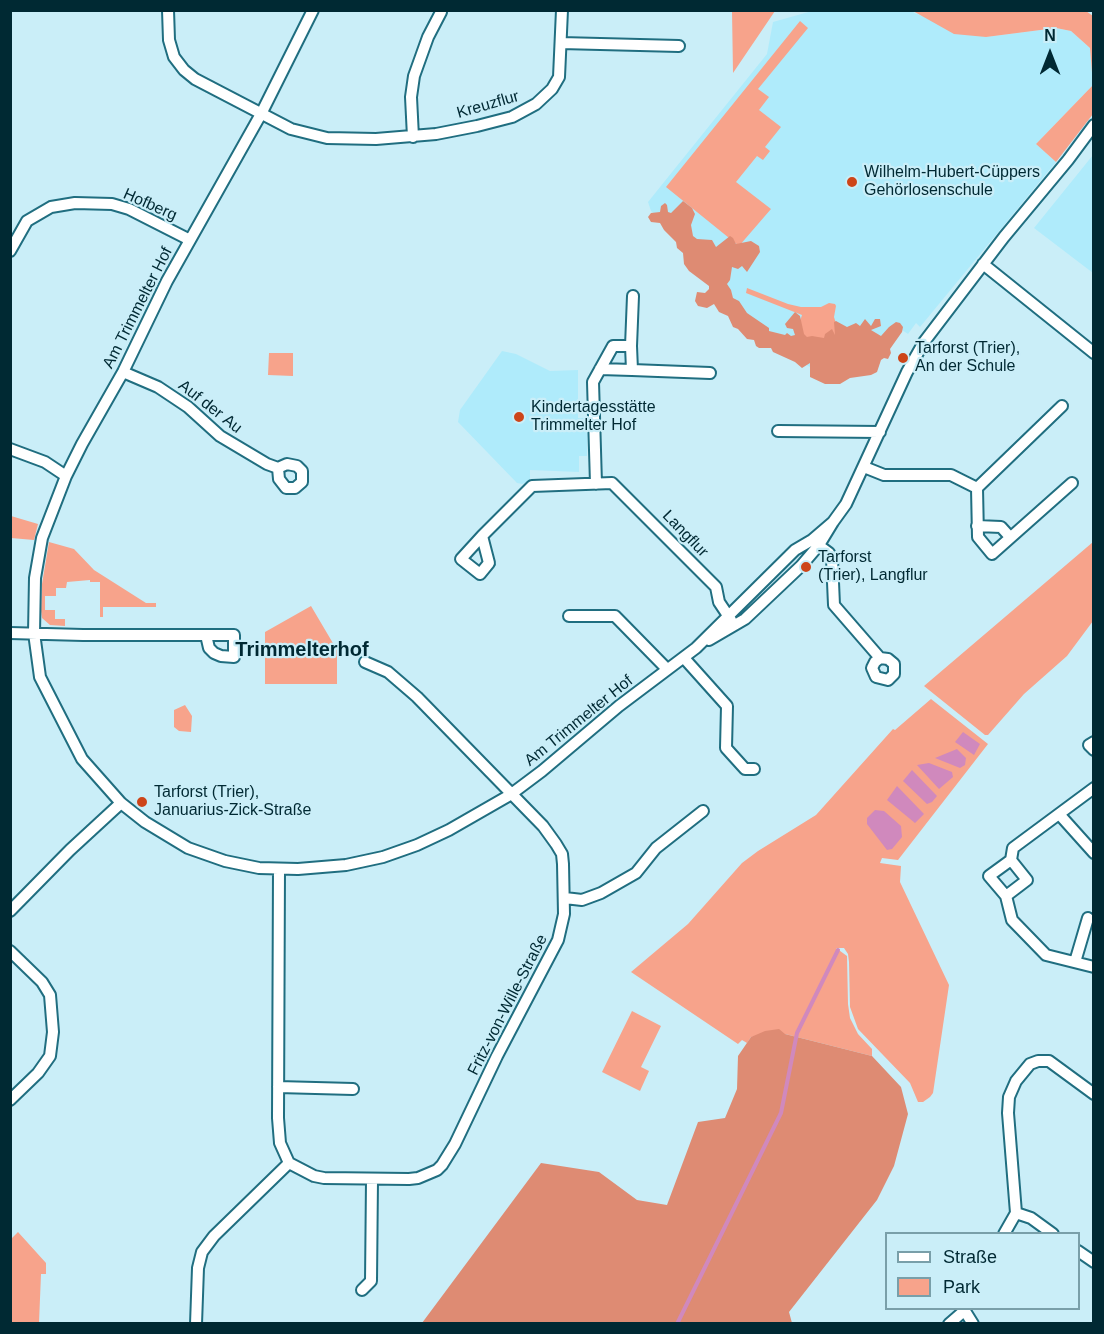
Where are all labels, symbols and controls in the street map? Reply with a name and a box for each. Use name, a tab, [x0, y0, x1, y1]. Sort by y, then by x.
north arrow	[1020, 24, 1080, 84]
text: N	[1044, 27, 1056, 44]
street label: Kreuzflur	[455, 87, 521, 123]
place label: Wilhelm-Hubert-Cüppers Gehörlosenschule	[864, 163, 1040, 201]
marker: Wilhelm-Hubert-Cüppers Gehörlosenschule	[845, 175, 859, 189]
street label: Hofberg	[120, 185, 180, 225]
street label: Am Trimmelter Hof	[99, 244, 177, 372]
place label: Tarforst (Trier), An der Schule	[915, 339, 1020, 377]
marker: Tarforst (Trier), An der Schule	[896, 351, 910, 365]
street label: Auf der Au	[174, 376, 246, 438]
place label: Kindertagesstätte Trimmelter Hof	[531, 398, 656, 436]
marker: Kindertagesstätte Trimmelter Hof	[512, 410, 526, 424]
street label: Langflur	[658, 507, 712, 561]
place label: Tarforst (Trier), Langflur	[818, 548, 928, 586]
marker: Tarforst (Trier), Langflur	[799, 560, 813, 574]
district label: Trimmelterhof	[235, 638, 369, 662]
street label: Am Trimmelter Hof	[521, 671, 637, 771]
place label: Tarforst (Trier), Januarius-Zick-Straße	[154, 783, 311, 821]
marker: Tarforst (Trier), Januarius-Zick-Straße	[135, 795, 149, 809]
street label: Fritz-von-Wille-Straße	[464, 931, 552, 1079]
legend	[885, 1232, 1080, 1310]
text: Straße	[943, 1247, 997, 1267]
text: Park	[943, 1277, 980, 1297]

